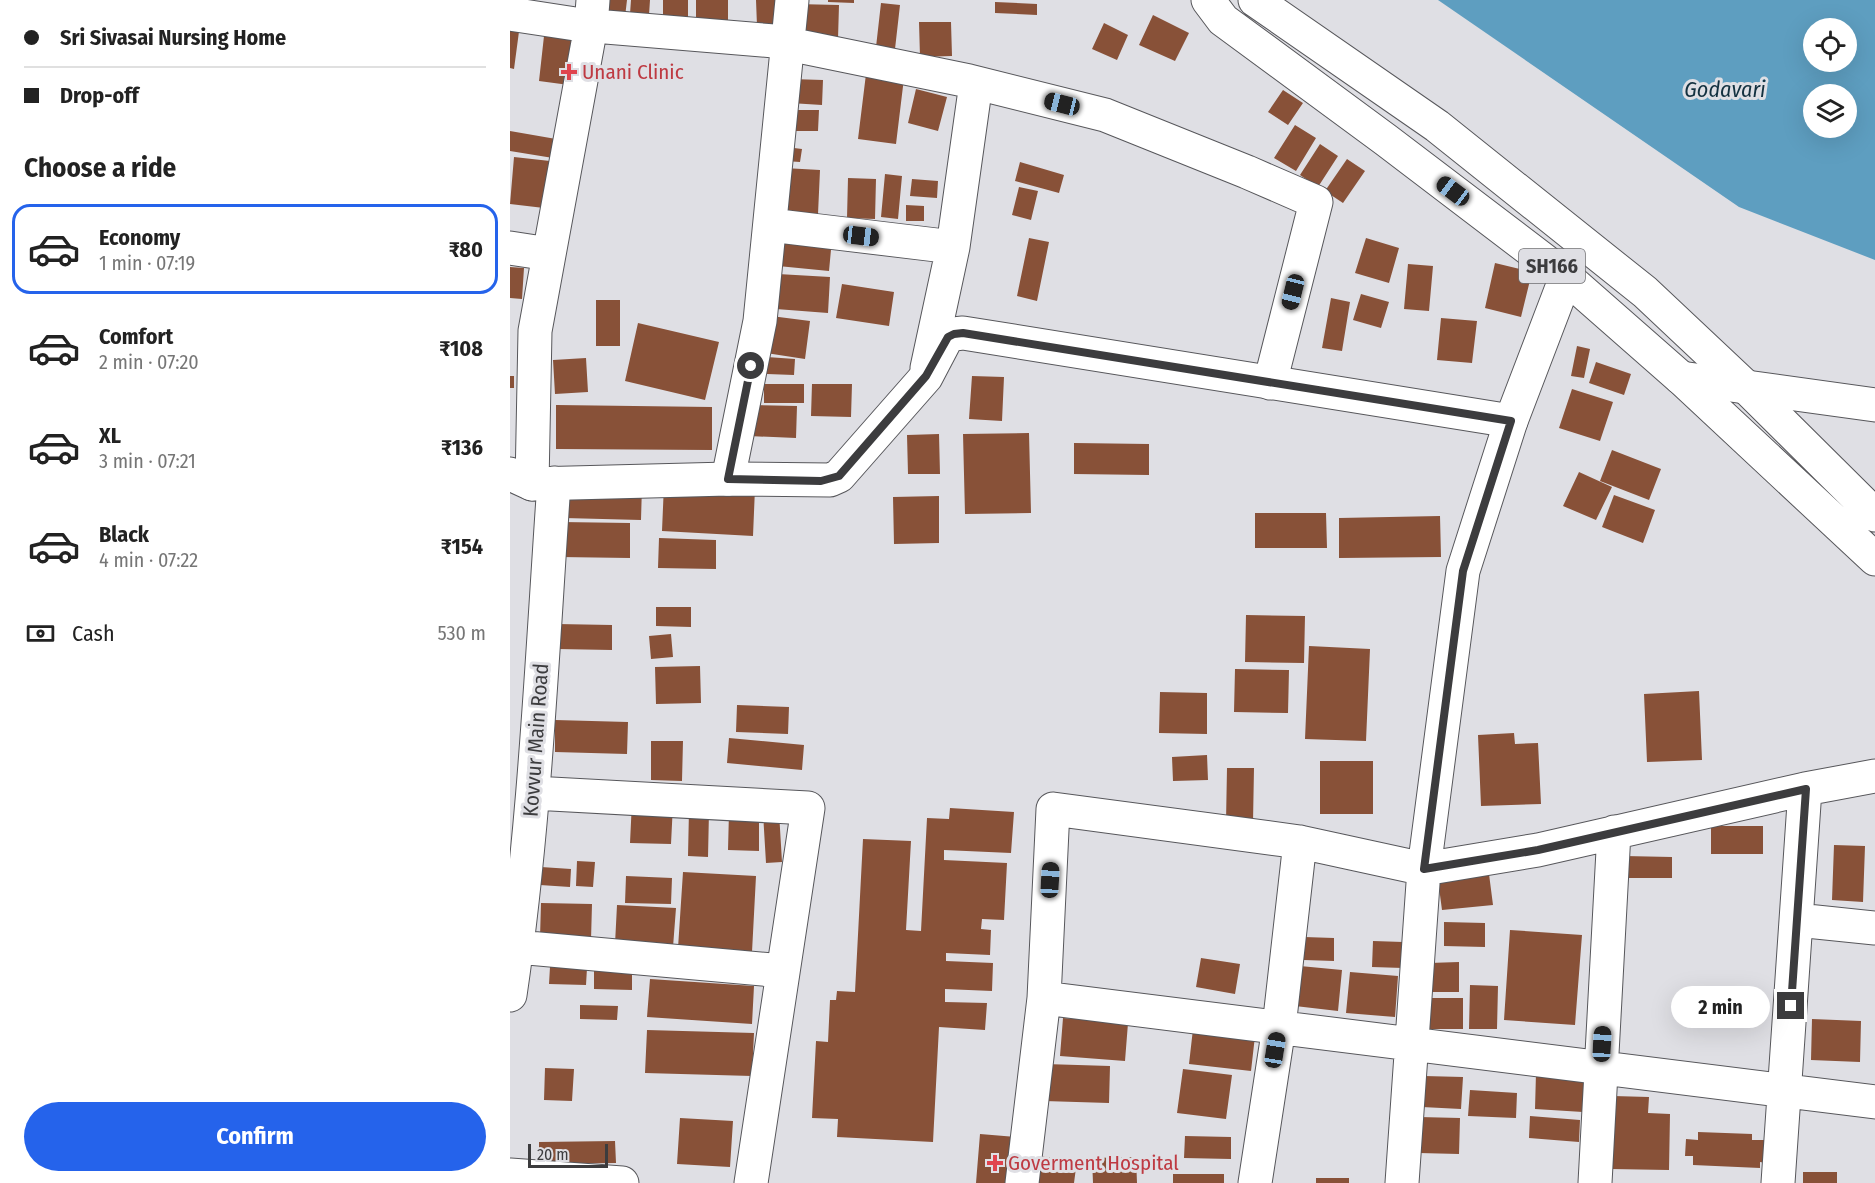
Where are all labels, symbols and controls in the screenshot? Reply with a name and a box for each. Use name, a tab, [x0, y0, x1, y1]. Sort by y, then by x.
map controls	[1803, 18, 1857, 138]
button: locate	[1803, 18, 1857, 72]
text: Sri Sivasai Nursing Home	[60, 24, 286, 51]
place label: Unani Clinic	[582, 59, 684, 85]
marker: Unani Clinic	[560, 63, 578, 81]
water label: Godavari	[1684, 76, 1766, 103]
text: Drop-off	[60, 82, 139, 109]
button: layers	[1803, 84, 1857, 138]
car	[1042, 91, 1082, 117]
text: Choose a ride	[24, 152, 176, 184]
car	[1433, 173, 1473, 209]
icon: car	[27, 222, 81, 276]
text: Economy	[99, 224, 180, 251]
car	[842, 225, 880, 247]
text: ₹80	[449, 236, 483, 263]
road number: SH166	[1519, 249, 1585, 283]
text: 1 min · 07:19	[99, 251, 195, 275]
car	[1280, 272, 1306, 312]
icon: car	[27, 321, 81, 375]
text: Comfort	[99, 323, 173, 350]
text: ₹108	[439, 335, 483, 362]
text: 2 min · 07:20	[99, 350, 199, 374]
route start	[737, 352, 764, 379]
icon: car	[27, 420, 81, 474]
text: XL	[99, 422, 121, 449]
text: ₹136	[441, 434, 483, 461]
text: 3 min · 07:21	[99, 449, 196, 473]
icon: car	[27, 519, 81, 573]
text: Black	[99, 521, 149, 548]
text: ₹154	[441, 533, 483, 560]
text: 4 min · 07:22	[99, 548, 198, 572]
icon: cash	[24, 617, 57, 650]
text: Cash	[72, 620, 115, 647]
text: 530 m	[437, 621, 486, 645]
street label: Kovvur Main Road	[518, 662, 554, 818]
car	[1040, 862, 1060, 898]
callout: 2 min	[1671, 985, 1770, 1027]
route end	[1777, 992, 1804, 1019]
text: 2 min	[1698, 995, 1743, 1019]
car	[1592, 1026, 1612, 1062]
car	[1263, 1031, 1287, 1069]
button: Confirm	[24, 1102, 486, 1171]
scale bar	[528, 1141, 608, 1168]
text: 20 m	[537, 1145, 568, 1164]
place label: Goverment Hospital	[1008, 1150, 1179, 1176]
marker: Goverment Hospital	[986, 1154, 1004, 1172]

